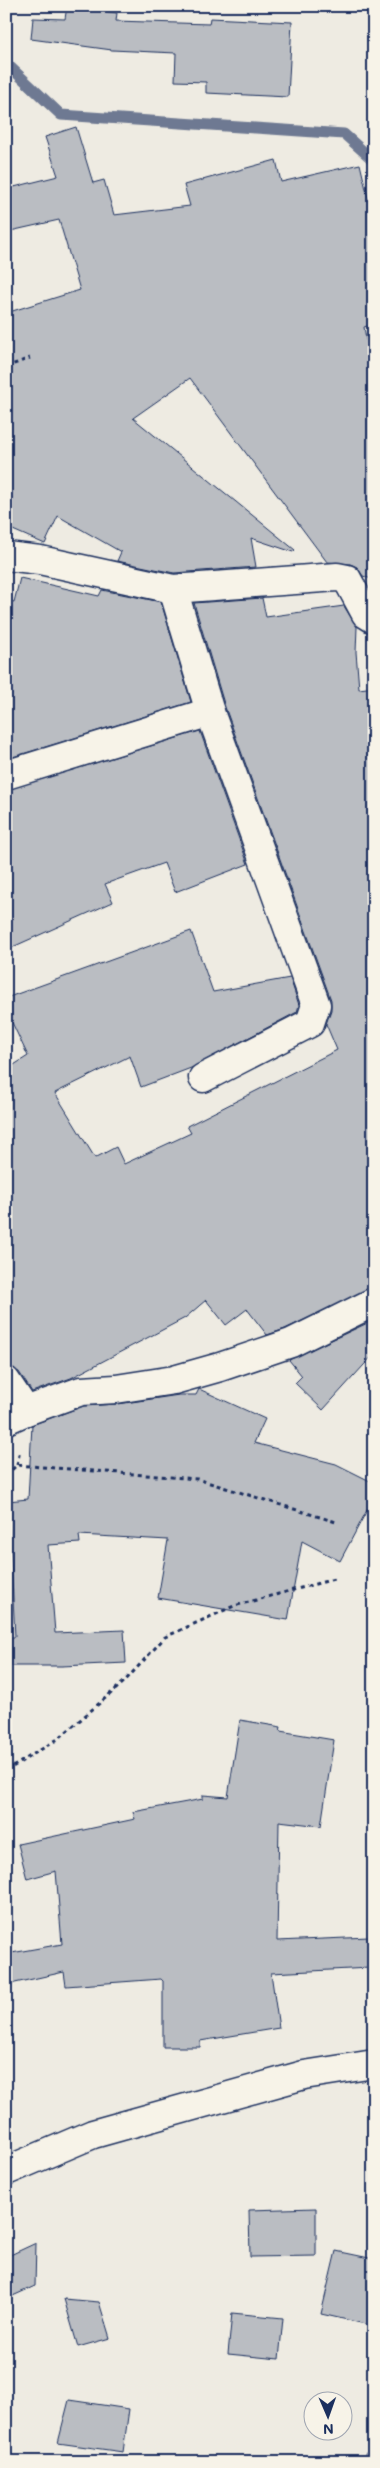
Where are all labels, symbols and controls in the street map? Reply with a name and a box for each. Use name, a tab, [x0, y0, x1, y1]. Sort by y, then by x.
north arrow	[302, 2390, 352, 2440]
text: N	[323, 2420, 334, 2439]

